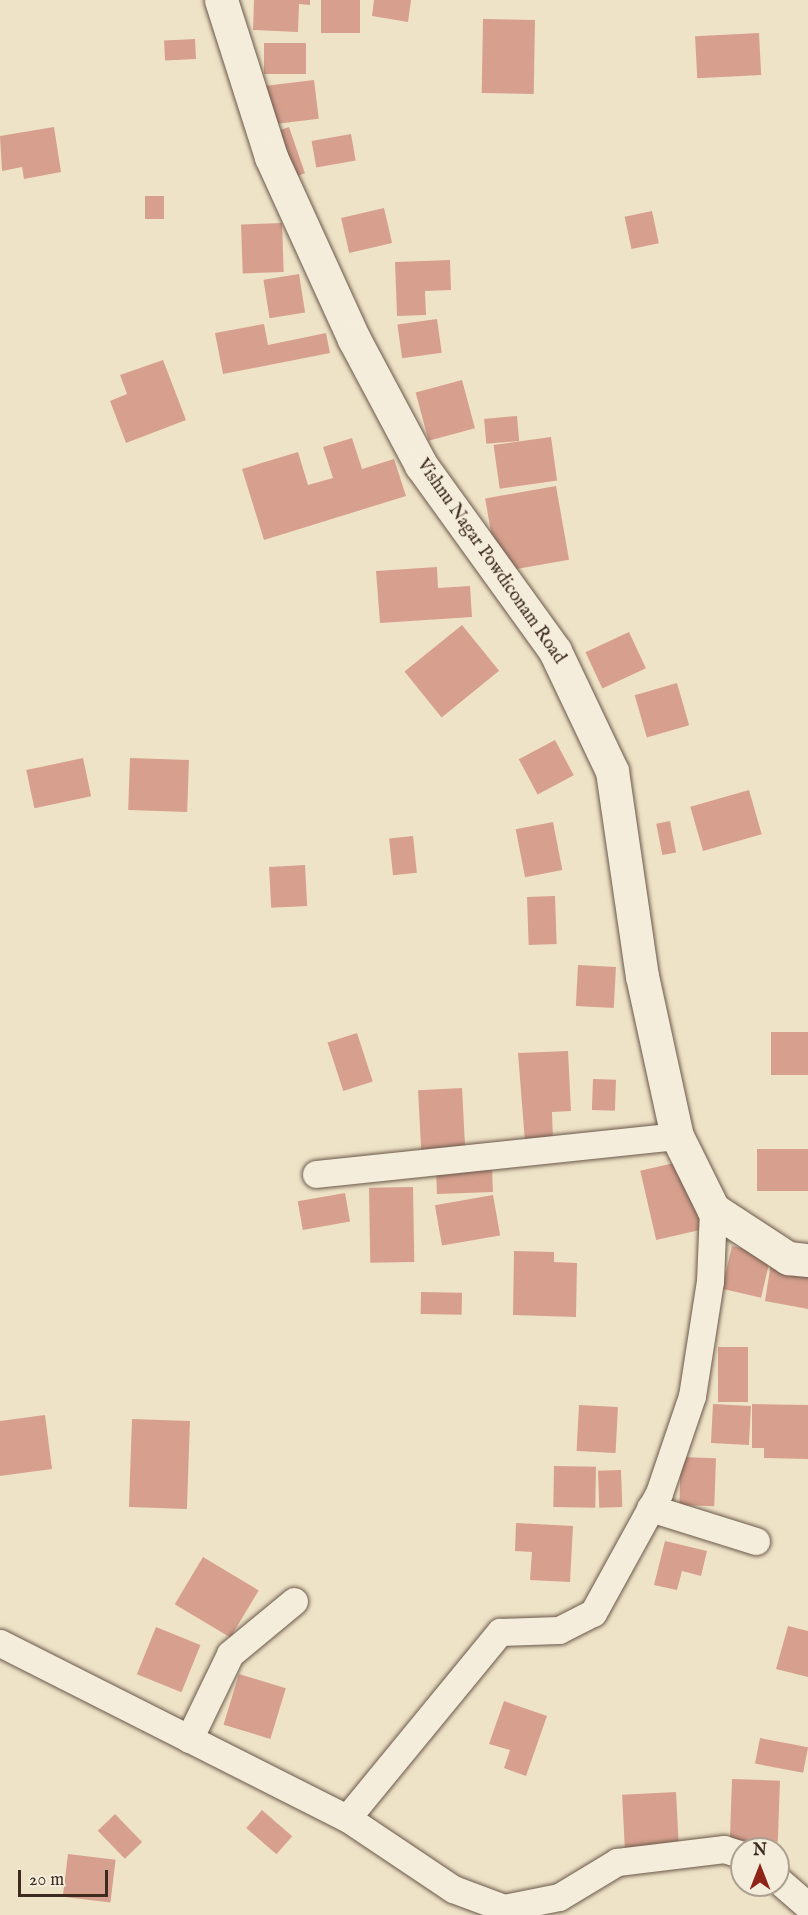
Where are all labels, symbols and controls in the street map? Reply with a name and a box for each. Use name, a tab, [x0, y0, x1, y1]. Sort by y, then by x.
street label: Vishnu Nagar Powdiconam Road	[411, 455, 569, 669]
north arrow	[730, 1837, 790, 1897]
text: N	[753, 1841, 767, 1861]
scale bar	[21, 1858, 111, 1896]
text: 20 m	[29, 1869, 64, 1892]

